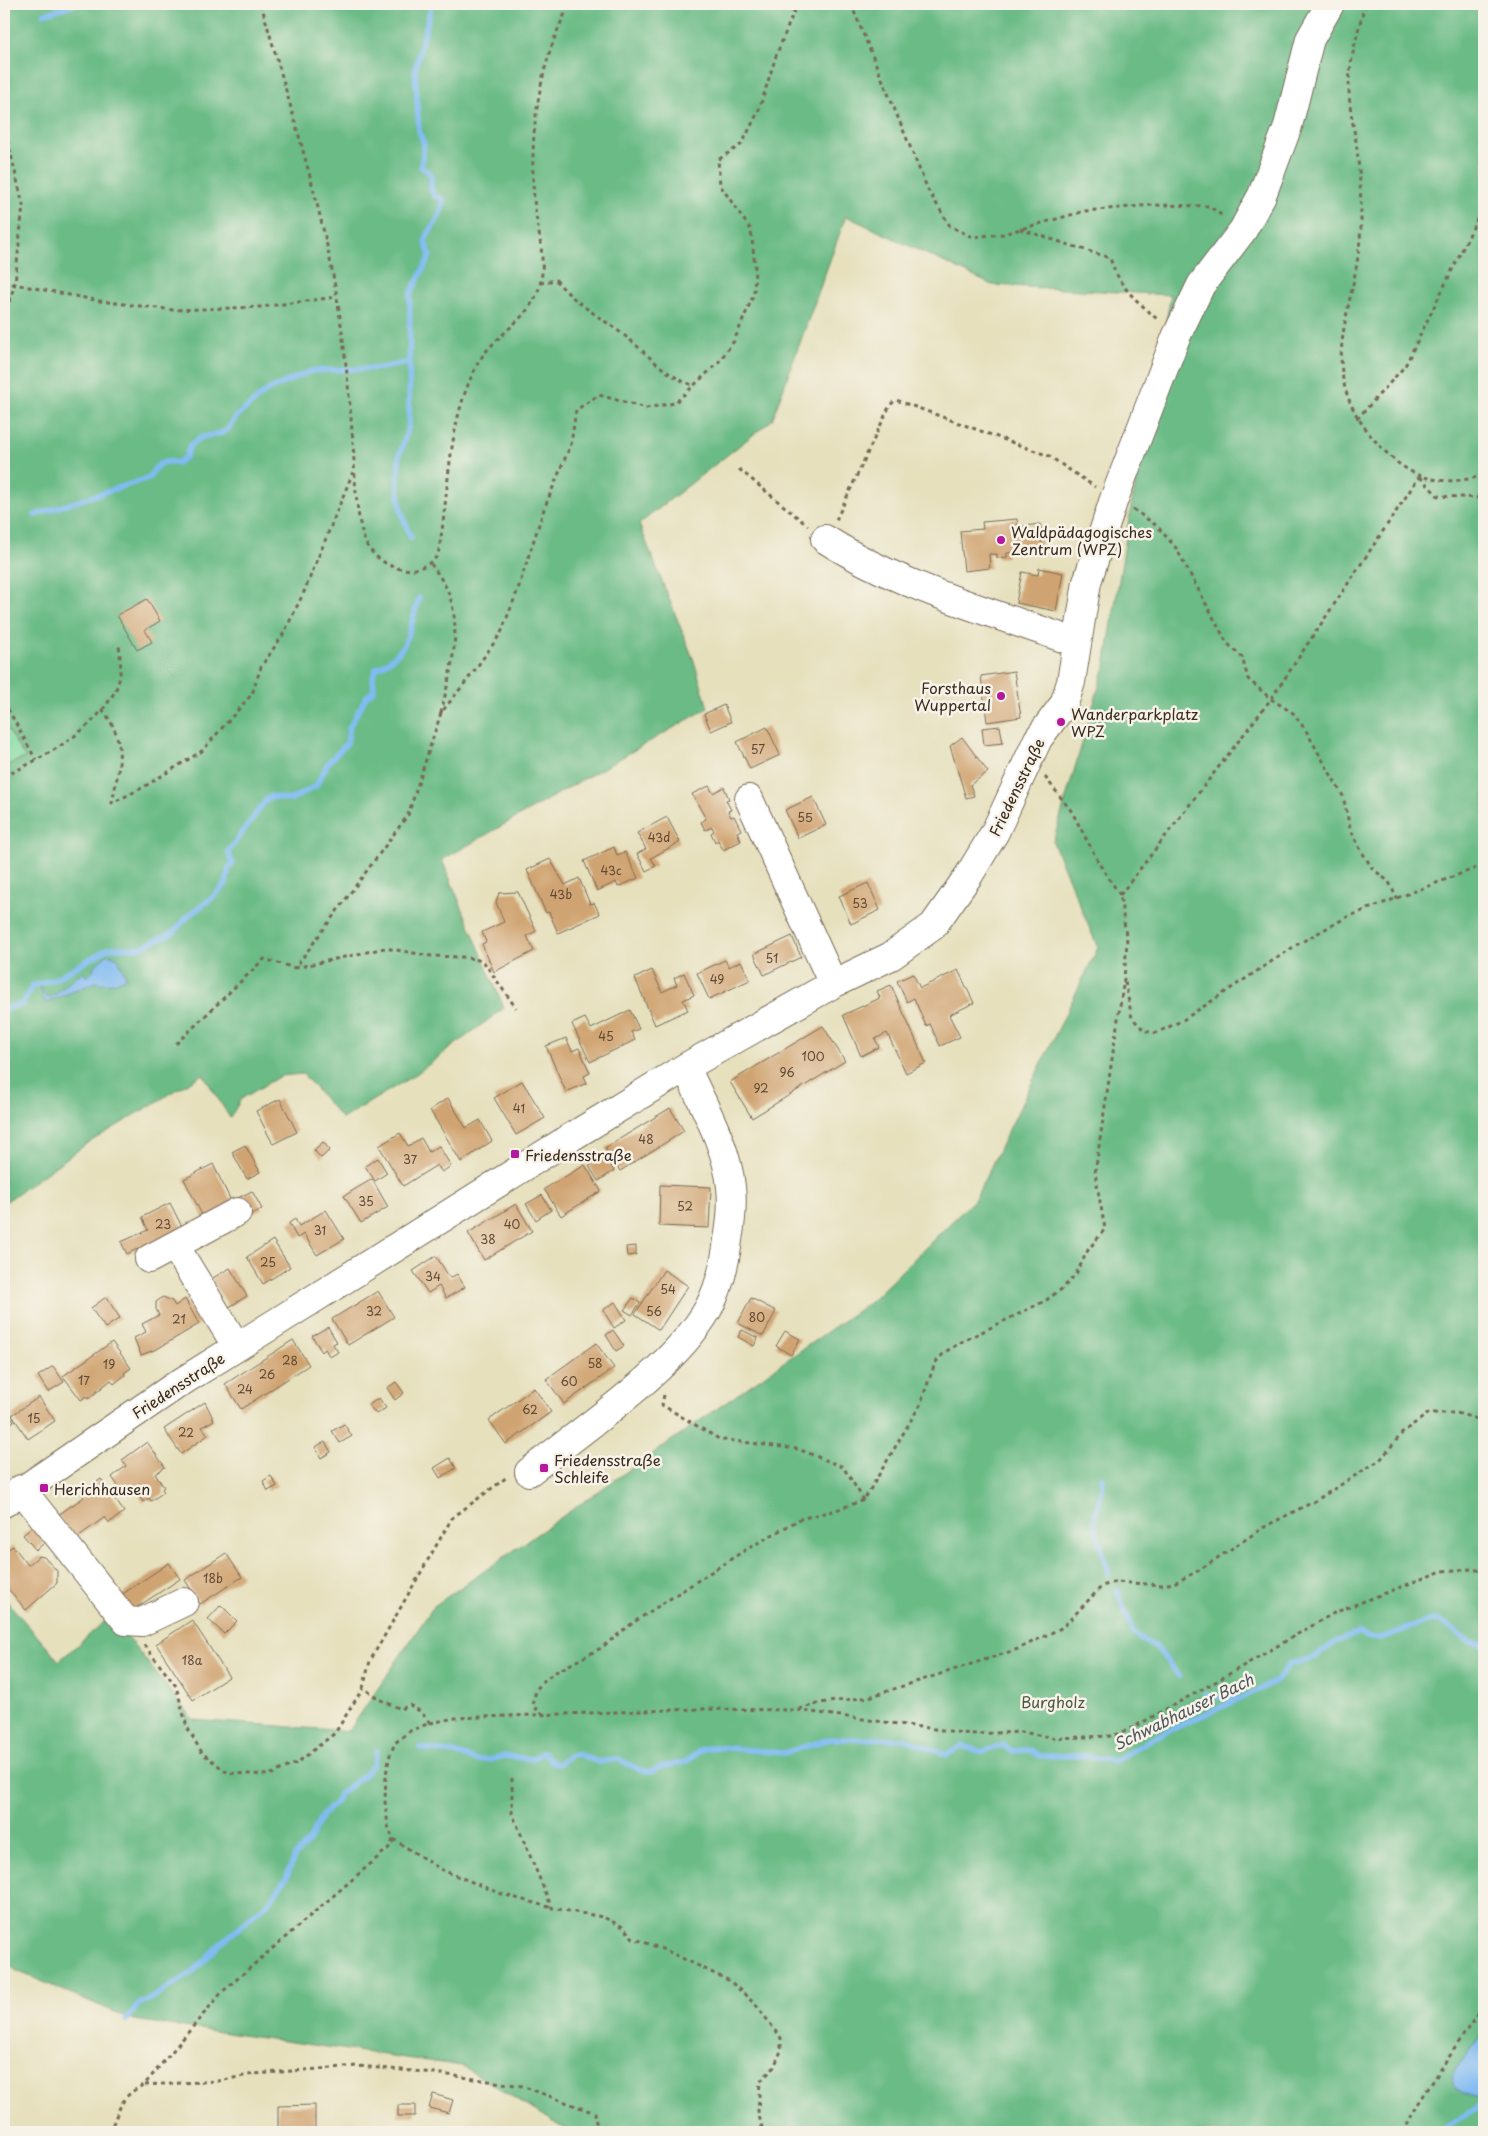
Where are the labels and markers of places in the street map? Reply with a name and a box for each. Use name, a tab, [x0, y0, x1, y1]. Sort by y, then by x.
place label: Waldpädagogisches Zentrum (WPZ)	[1011, 520, 1152, 560]
marker: Waldpädagogisches Zentrum (WPZ)	[995, 534, 1007, 546]
place label: Forsthaus Wuppertal	[914, 676, 991, 716]
marker: Forsthaus Wuppertal	[995, 690, 1007, 702]
place label: Wanderparkplatz WPZ	[1071, 702, 1198, 742]
marker: Wanderparkplatz WPZ	[1055, 716, 1067, 728]
place label: Friedensstraße	[525, 1143, 632, 1166]
marker: Friedensstraße	[509, 1148, 521, 1160]
place label: Friedensstraße Schleife	[554, 1448, 661, 1488]
marker: Friedensstraße Schleife	[538, 1462, 550, 1474]
place label: Herichhausen	[54, 1477, 150, 1500]
marker: Herichhausen	[38, 1482, 50, 1494]

